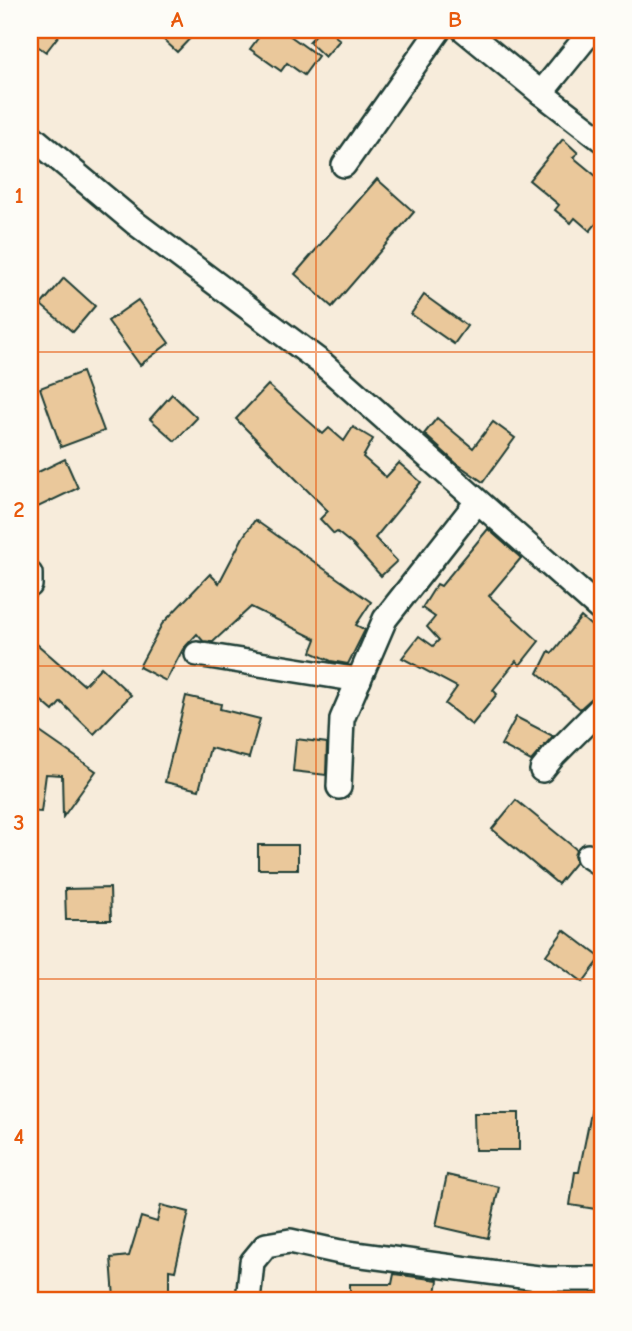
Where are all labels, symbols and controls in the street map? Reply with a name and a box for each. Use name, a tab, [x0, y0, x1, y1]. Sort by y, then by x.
text: A	[171, 6, 184, 33]
text: B	[448, 6, 462, 33]
text: 1	[14, 182, 24, 209]
text: 2	[13, 496, 25, 523]
text: 3	[13, 809, 25, 836]
text: 4	[14, 1123, 25, 1150]

